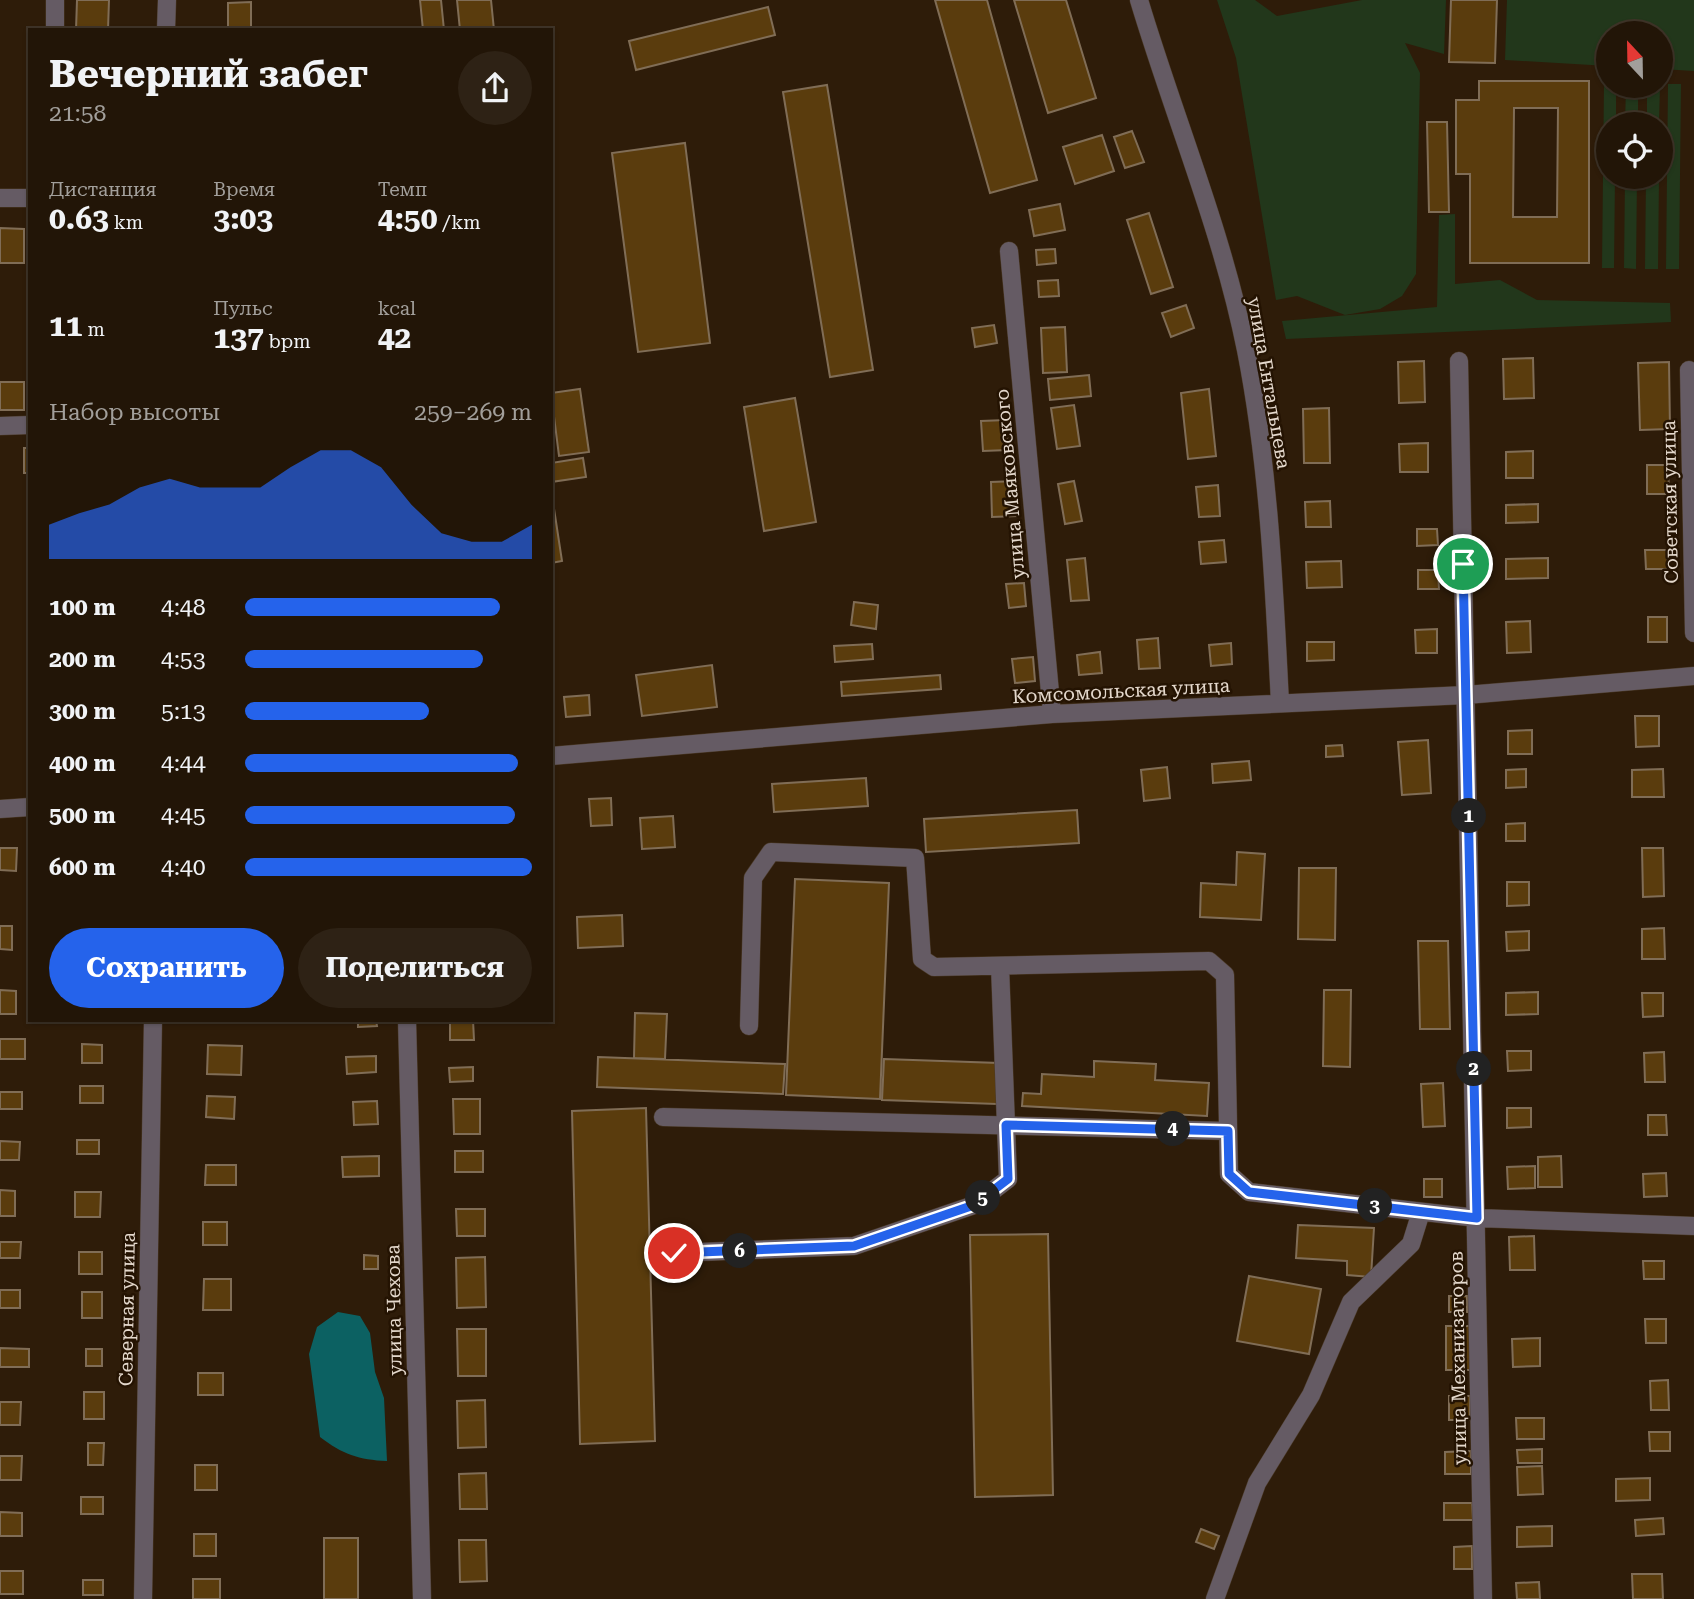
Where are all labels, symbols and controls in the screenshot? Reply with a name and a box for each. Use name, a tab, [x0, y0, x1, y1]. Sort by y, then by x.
north arrow	[1596, 21, 1673, 98]
map controls	[1596, 21, 1673, 189]
button: share	[458, 51, 532, 125]
text: Вечерний забег	[49, 52, 368, 96]
text: 21:58	[49, 100, 106, 127]
button: locate	[1596, 112, 1673, 189]
text: Дистанция	[49, 178, 156, 201]
text: Время	[213, 178, 275, 201]
text: Темп	[378, 178, 427, 201]
text: 0.63	[49, 201, 109, 236]
text: 3:03	[213, 201, 273, 236]
text: 4:50	[378, 201, 437, 236]
text: km	[109, 211, 143, 234]
text: /km	[437, 211, 481, 234]
street label: улица Ентальцева	[1243, 295, 1296, 471]
text: Пульс	[213, 297, 273, 320]
text: kcal	[378, 297, 416, 320]
text: 11	[49, 308, 83, 343]
text: m	[83, 318, 105, 341]
text: 137	[213, 320, 264, 355]
text: 42	[378, 320, 411, 355]
text: bpm	[264, 330, 311, 353]
street label: улица Маяковского	[990, 388, 1030, 580]
text: Набор высоты	[49, 399, 220, 426]
text: 259–269 m	[414, 399, 532, 426]
street label: Советская улица	[1657, 420, 1683, 584]
pin	[1433, 534, 1493, 594]
icon: arrive	[1444, 545, 1482, 583]
text: 100 m	[49, 594, 116, 621]
text: 4:48	[161, 594, 206, 621]
text: 200 m	[49, 646, 116, 673]
text: 4:53	[161, 646, 206, 673]
street label: Комсомольская улица	[1011, 674, 1231, 708]
text: 300 m	[49, 698, 116, 725]
text: 5:13	[161, 698, 206, 725]
text: 400 m	[49, 750, 116, 777]
text: 4:44	[161, 750, 206, 777]
pin: 1	[1452, 798, 1486, 834]
text: 500 m	[49, 802, 116, 829]
text: 4:45	[161, 802, 206, 829]
text: 1	[1463, 804, 1474, 827]
text: 600 m	[49, 854, 116, 881]
text: 4:40	[161, 854, 206, 881]
button: Сохранить	[49, 928, 284, 1008]
button: Поделиться	[298, 928, 532, 1008]
pin: 2	[1456, 1052, 1492, 1086]
text: 2	[1468, 1057, 1479, 1080]
pin: 4	[1156, 1112, 1190, 1146]
text: 4	[1167, 1117, 1178, 1140]
pin: 5	[965, 1180, 1000, 1216]
text: 5	[977, 1186, 988, 1209]
pin: 3	[1358, 1188, 1392, 1224]
text: 3	[1369, 1194, 1380, 1217]
pin	[644, 1223, 704, 1283]
street label: Северная улица	[114, 1231, 140, 1386]
icon: check	[655, 1234, 693, 1272]
pin: 6	[722, 1234, 758, 1268]
text: 6	[734, 1239, 745, 1262]
street label: улица Чехова	[381, 1244, 407, 1376]
street label: улица Механизаторов	[1445, 1251, 1471, 1465]

